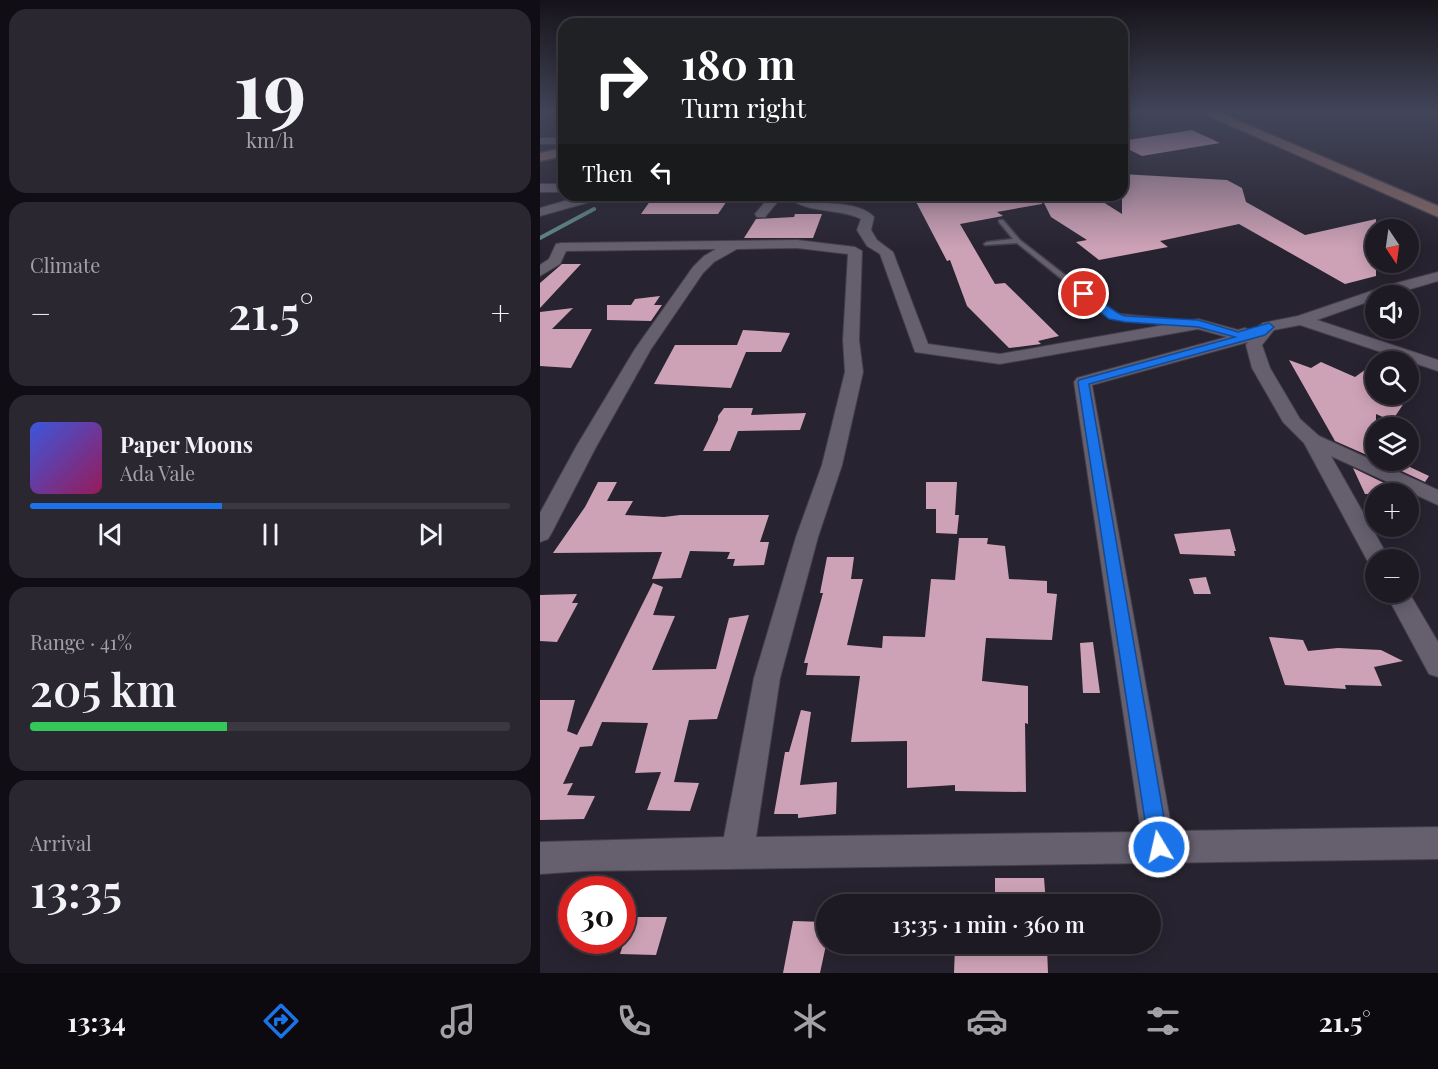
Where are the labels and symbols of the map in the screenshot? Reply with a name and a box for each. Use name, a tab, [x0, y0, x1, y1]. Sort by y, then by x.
north arrow	[1365, 219, 1419, 273]
pin	[1058, 268, 1109, 319]
position arrow	[1127, 815, 1191, 879]
speed limit sign: 30	[558, 876, 636, 954]

